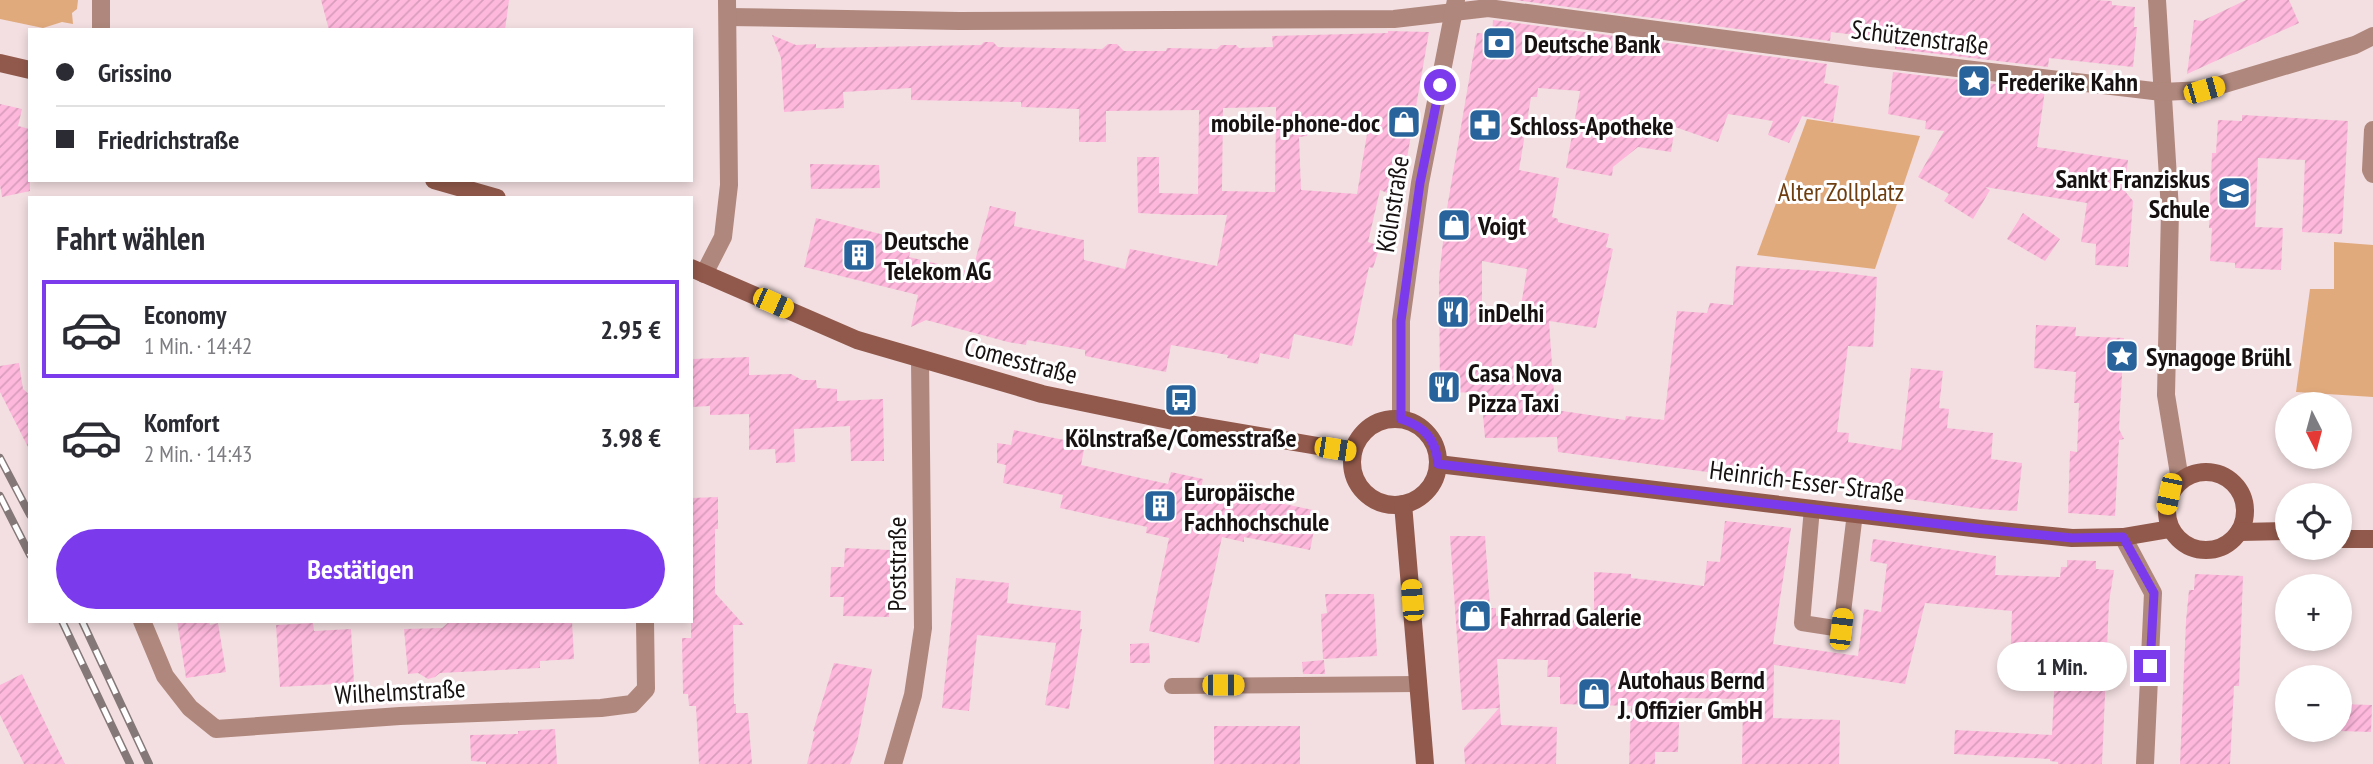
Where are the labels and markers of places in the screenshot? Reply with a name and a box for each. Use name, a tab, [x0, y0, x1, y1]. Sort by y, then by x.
bank icon: Deutsche Bank	[1480, 24, 1518, 62]
place label: Deutsche Bank	[1524, 27, 1661, 60]
place icon: Frederike Kahn	[1955, 62, 1993, 100]
place label: Frederike Kahn	[1998, 65, 2138, 98]
shop icon: mobile-phone-doc	[1385, 103, 1423, 141]
place label: mobile-phone-doc	[1211, 106, 1380, 139]
pharmacy icon: Schloss-Apotheke	[1466, 106, 1504, 144]
place label: Schloss-Apotheke	[1510, 109, 1674, 142]
place label: Sankt Franziskus Schule	[2055, 162, 2210, 225]
school or university icon: Sankt Franziskus Schule	[2215, 174, 2253, 212]
shop icon: Voigt	[1435, 206, 1473, 244]
place label: Voigt	[1477, 209, 1526, 242]
place label: Deutsche Telekom AG	[884, 224, 991, 287]
building icon: Deutsche Telekom AG	[840, 236, 878, 274]
restaurant icon: inDelhi	[1434, 293, 1472, 331]
place label: inDelhi	[1478, 296, 1544, 329]
place icon: Synagoge Brühl	[2103, 337, 2141, 375]
place label: Synagoge Brühl	[2146, 340, 2292, 373]
place label: Casa Nova Pizza Taxi	[1468, 356, 1562, 419]
restaurant icon: Casa Nova Pizza Taxi	[1425, 368, 1463, 406]
bus stop icon: Kölnstraße/Comesstraße	[1162, 381, 1200, 419]
place label: Kölnstraße/Comesstraße	[1065, 421, 1297, 454]
place label: Europäische Fachhochschule	[1184, 475, 1329, 538]
building icon: Europäische Fachhochschule	[1141, 487, 1179, 525]
shop icon: Fahrrad Galerie	[1456, 597, 1494, 635]
place label: Fahrrad Galerie	[1500, 600, 1642, 633]
place label: Autohaus Bernd J. Offizier GmbH	[1617, 663, 1765, 726]
shop icon: Autohaus Bernd J. Offizier GmbH	[1575, 675, 1613, 713]

